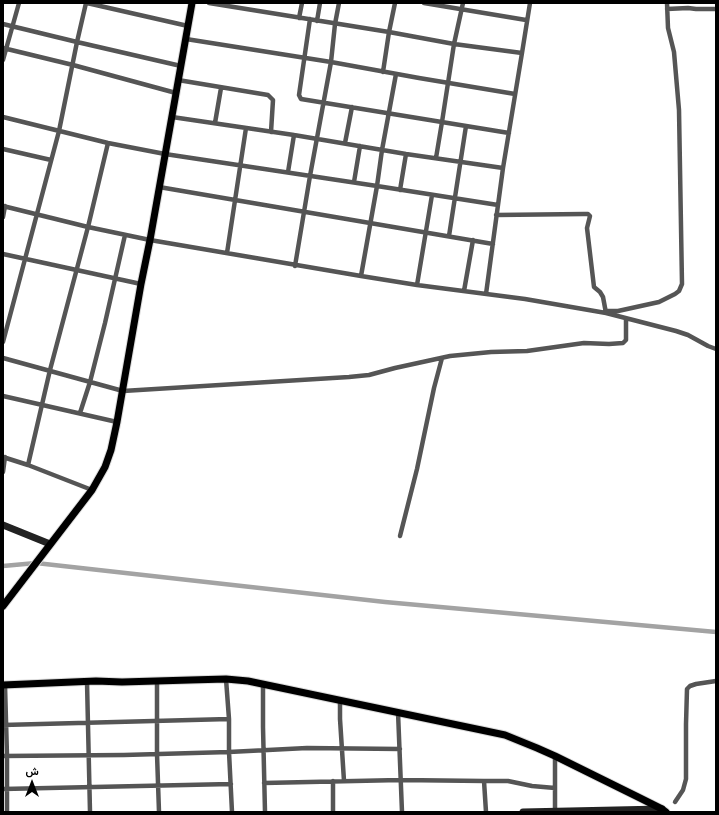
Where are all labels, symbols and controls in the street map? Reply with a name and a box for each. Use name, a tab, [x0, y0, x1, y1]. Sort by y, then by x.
north arrow	[12, 763, 52, 803]
text: ش	[25, 764, 39, 778]

